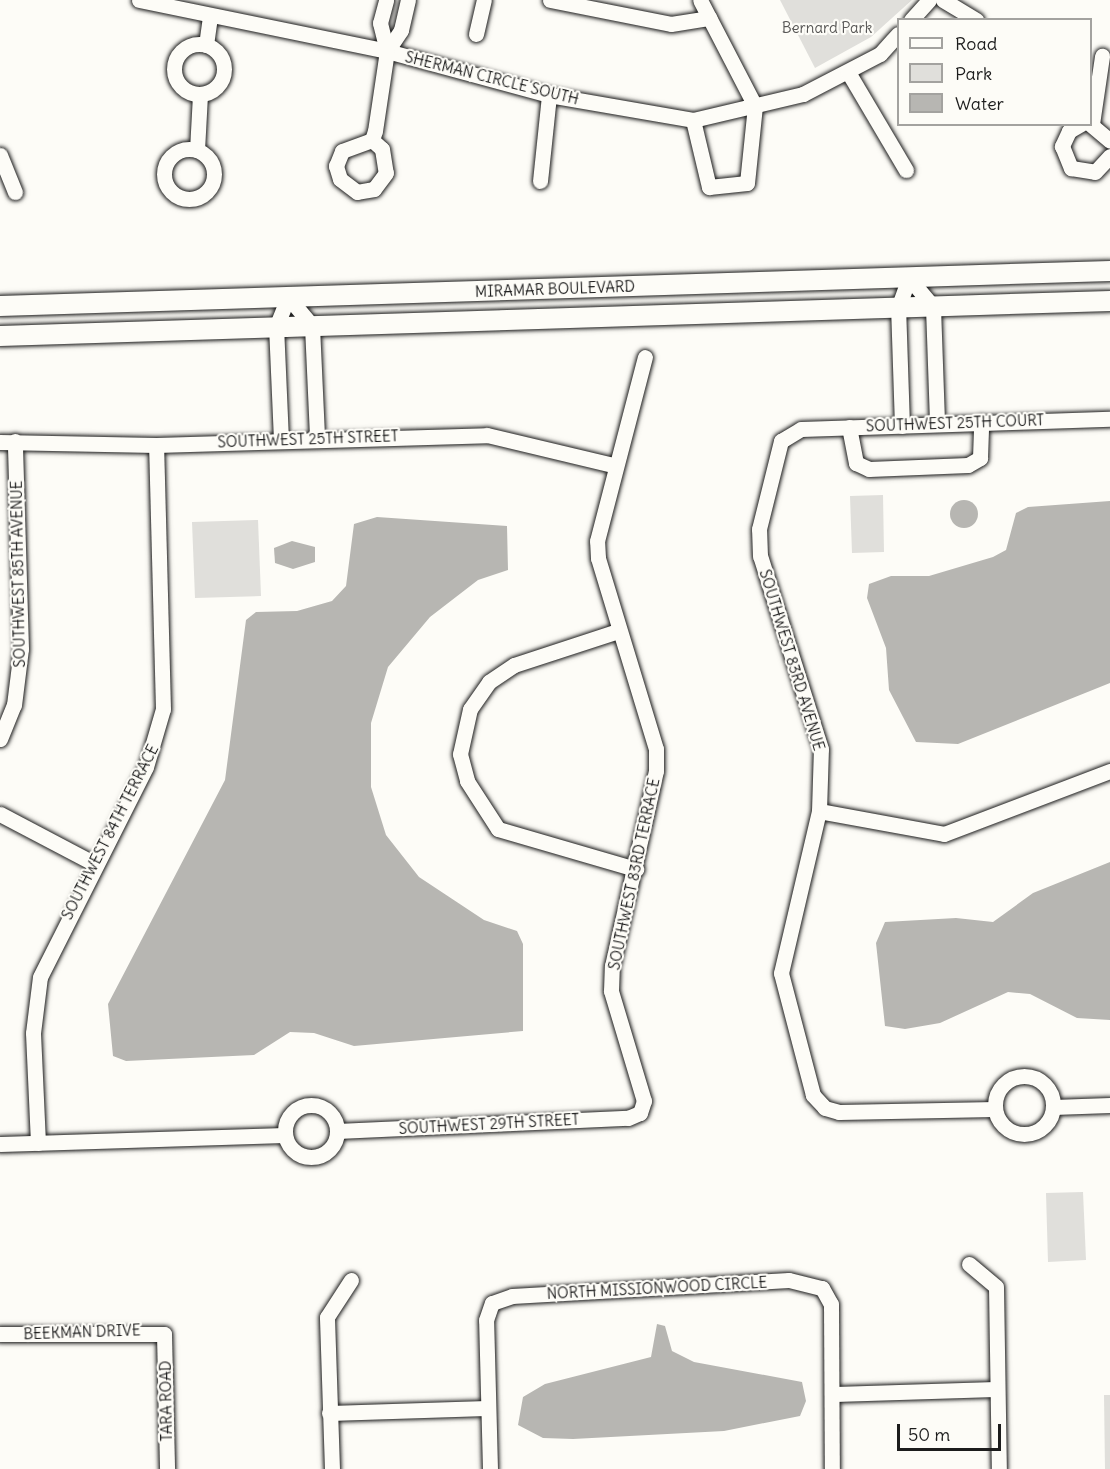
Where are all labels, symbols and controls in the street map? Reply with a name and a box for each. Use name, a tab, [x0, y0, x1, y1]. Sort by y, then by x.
legend	[897, 18, 1092, 126]
park label: Bernard Park	[782, 19, 872, 37]
text: Road	[955, 32, 997, 55]
street label: SHERMAN CIRCLE SOUTH	[403, 48, 581, 108]
text: Park	[955, 62, 992, 85]
text: Water	[955, 92, 1004, 115]
street label: MIRAMAR BOULEVARD	[475, 277, 635, 301]
street label: SOUTHWEST 25TH COURT	[866, 411, 1044, 435]
street label: SOUTHWEST 25TH STREET	[217, 427, 399, 451]
street label: SOUTHWEST 85TH AVENUE	[7, 480, 29, 668]
street label: SOUTHWEST 83RD AVENUE	[756, 567, 828, 753]
street label: SOUTHWEST 84TH TERRACE	[58, 741, 162, 923]
street label: SOUTHWEST 83RD TERRACE	[605, 776, 663, 972]
street label: SOUTHWEST 29TH STREET	[398, 1110, 580, 1138]
street label: NORTH MISSIONWOOD CIRCLE	[546, 1273, 768, 1303]
street label: BEEKMAN DRIVE	[23, 1321, 141, 1343]
street label: TARA ROAD	[156, 1360, 176, 1442]
scale bar	[900, 1412, 1004, 1450]
text: 50 m	[908, 1423, 950, 1446]

